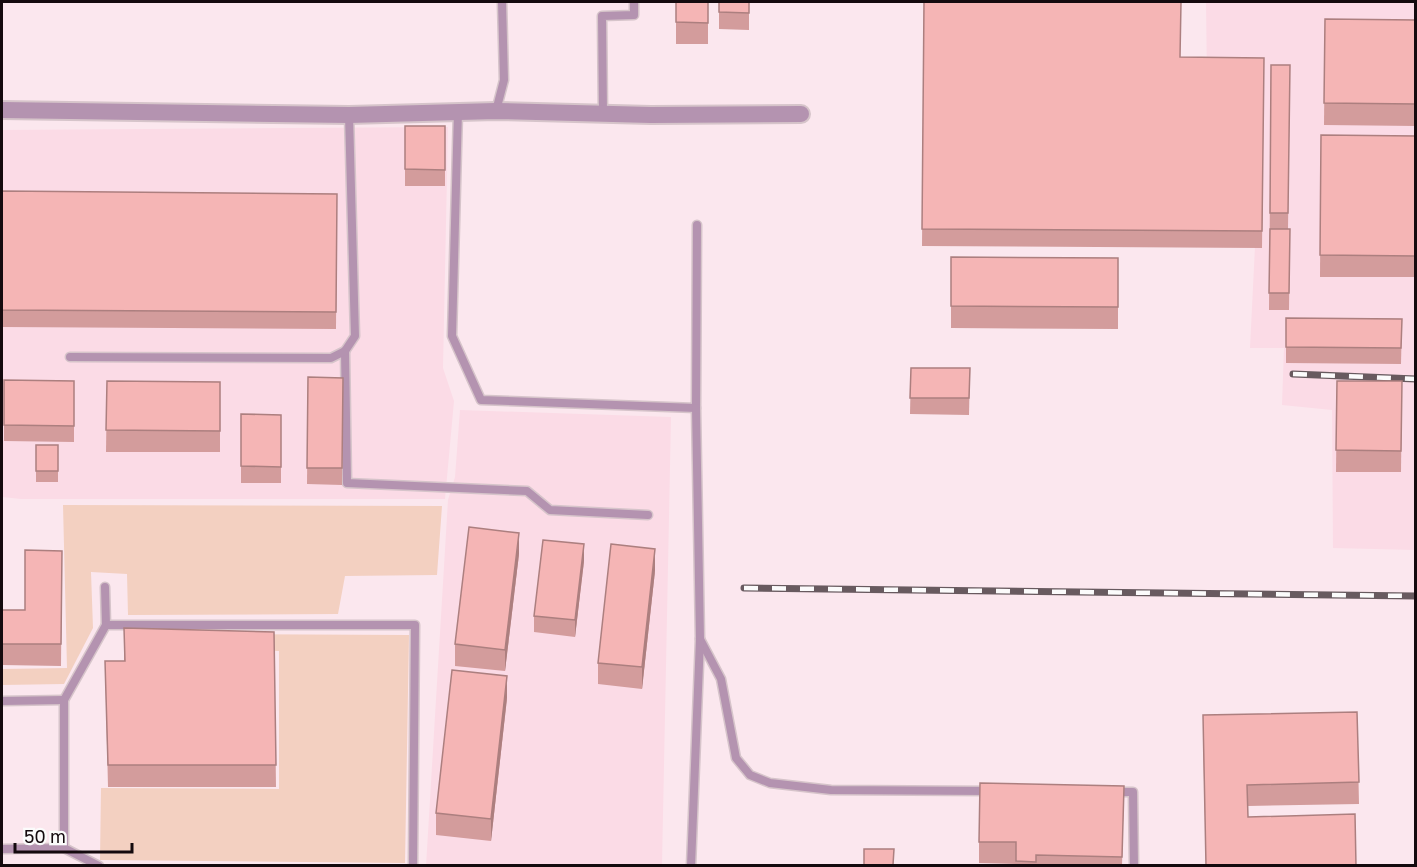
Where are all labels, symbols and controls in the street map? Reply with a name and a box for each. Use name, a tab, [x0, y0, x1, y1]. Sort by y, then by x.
scale bar	[15, 816, 132, 854]
text: 50 m	[24, 825, 66, 847]

